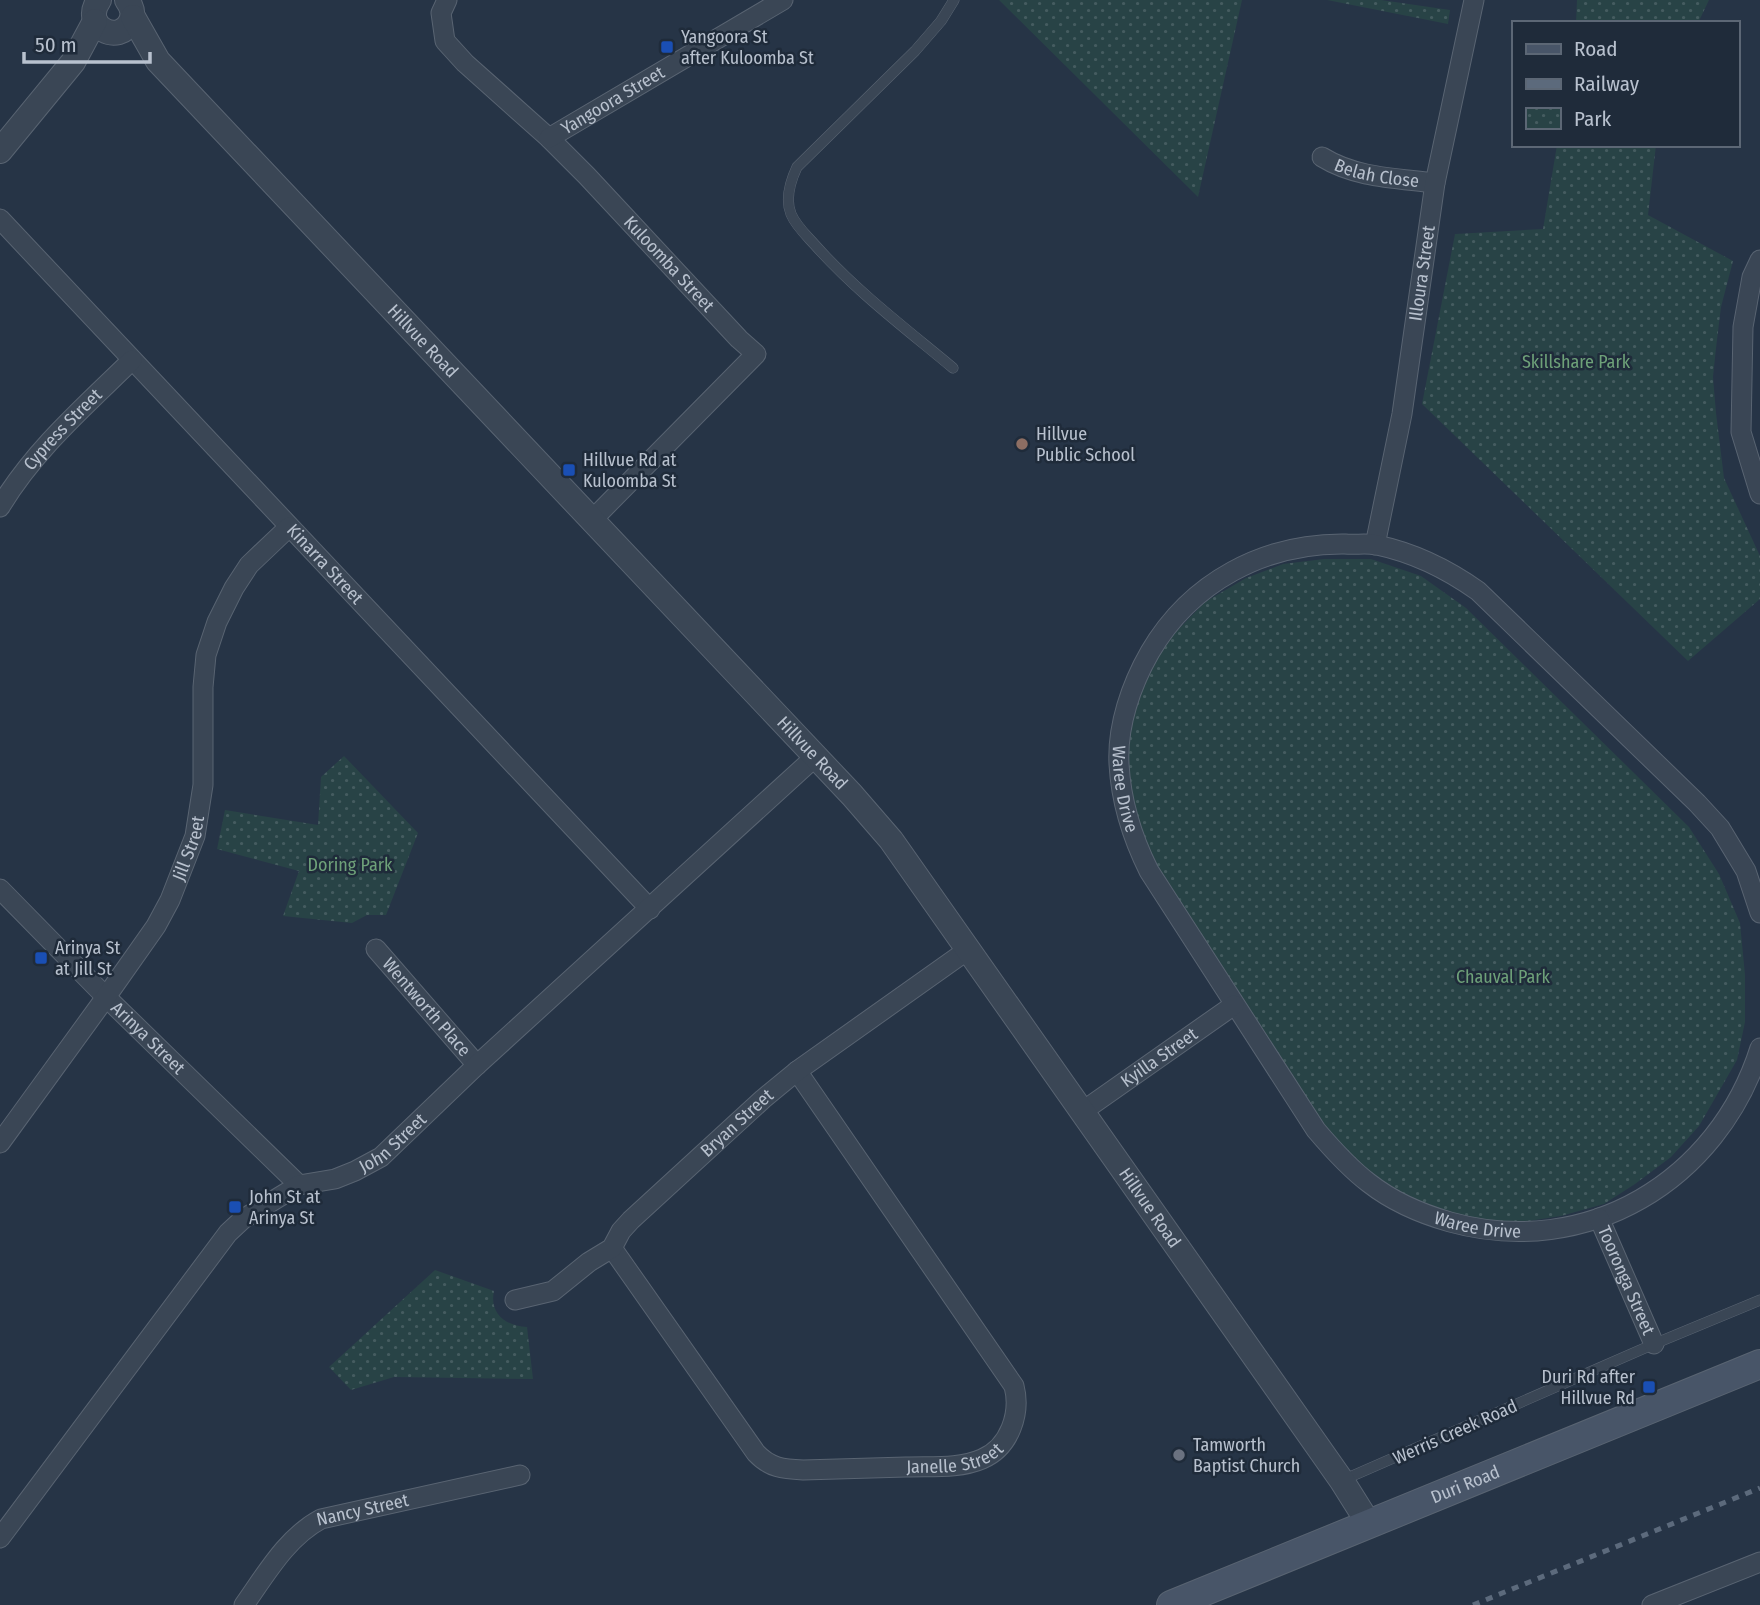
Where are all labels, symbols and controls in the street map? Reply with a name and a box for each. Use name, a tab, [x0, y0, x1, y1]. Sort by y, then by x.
scale bar	[24, 21, 150, 65]
legend	[1512, 21, 1739, 147]
place label: Yangoora St after Kuloomba St	[681, 26, 814, 69]
text: 50 m	[35, 32, 77, 58]
text: Road	[1574, 36, 1618, 62]
marker: Yangoora St after Kuloomba St	[659, 39, 675, 55]
street label: Yangoora Street	[557, 61, 668, 139]
text: Railway	[1574, 71, 1640, 97]
text: Park	[1574, 106, 1612, 132]
street label: Belah Close	[1331, 154, 1420, 192]
street label: Kuloomba Street	[619, 211, 719, 317]
street label: Illoura Street	[1404, 224, 1440, 322]
street label: Hillvue Road	[383, 300, 463, 382]
park label: Skillshare Park	[1522, 351, 1631, 373]
street label: Cypress Street	[19, 384, 107, 475]
place label: Hillvue Public School	[1036, 423, 1135, 466]
marker: Hillvue Public School	[1014, 436, 1030, 452]
place label: Hillvue Rd at Kuloomba St	[583, 449, 677, 492]
marker: Hillvue Rd at Kuloomba St	[561, 462, 577, 478]
street label: Kinarra Street	[282, 519, 368, 609]
street label: Hillvue Road	[772, 712, 852, 794]
street label: Waree Drive	[1108, 745, 1143, 835]
street label: Jill Street	[168, 814, 209, 884]
park label: Doring Park	[308, 854, 393, 876]
place label: Arinya St at Jill St	[55, 937, 120, 980]
marker: Arinya St at Jill St	[33, 950, 49, 966]
street label: Wentworth Place	[378, 953, 476, 1061]
park label: Chauval Park	[1456, 966, 1551, 988]
street label: Arinya Street	[106, 997, 190, 1079]
street label: Kyilla Street	[1116, 1023, 1202, 1092]
street label: Bryan Street	[696, 1084, 778, 1162]
street label: John Street	[355, 1108, 431, 1178]
street label: Hillvue Road	[1114, 1164, 1185, 1252]
place label: John St at Arinya St	[249, 1186, 320, 1229]
marker: John St at Arinya St	[227, 1199, 243, 1215]
street label: Waree Drive	[1431, 1207, 1521, 1243]
street label: Tooronga Street	[1593, 1223, 1660, 1338]
place label: Duri Rd after Hillvue Rd	[1542, 1366, 1636, 1409]
marker: Duri Rd after Hillvue Rd	[1641, 1379, 1657, 1395]
street label: Werris Creek Road	[1390, 1395, 1520, 1469]
place label: Tamworth Baptist Church	[1193, 1434, 1300, 1477]
street label: Janelle Street	[906, 1438, 1008, 1478]
marker: Tamworth Baptist Church	[1171, 1447, 1187, 1463]
street label: Duri Road	[1428, 1461, 1503, 1508]
street label: Nancy Street	[314, 1489, 411, 1531]

